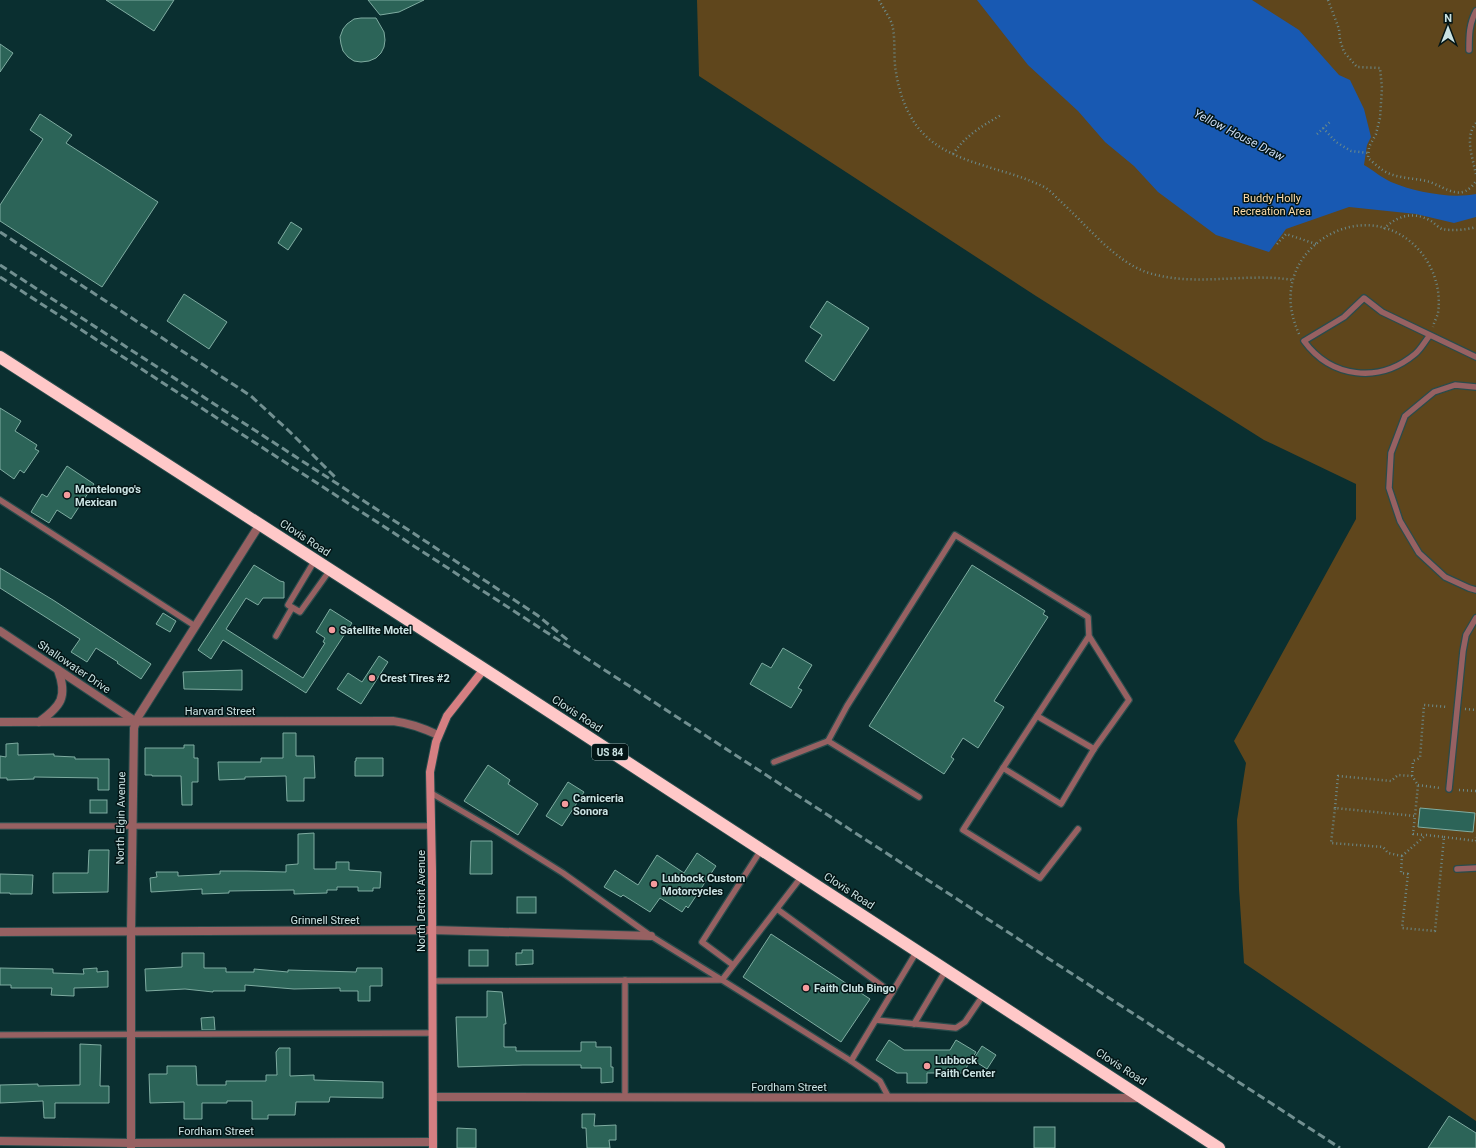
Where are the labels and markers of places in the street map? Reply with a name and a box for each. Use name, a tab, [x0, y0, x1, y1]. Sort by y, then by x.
place label: Montelongo's Mexican	[75, 483, 141, 509]
marker: Montelongo's Mexican	[62, 490, 72, 500]
place label: Satellite Motel	[340, 624, 412, 637]
marker: Satellite Motel	[327, 625, 337, 635]
place label: Crest Tires #2	[380, 672, 450, 685]
marker: Crest Tires #2	[367, 673, 377, 683]
place label: Carniceria Sonora	[573, 792, 624, 818]
marker: Carniceria Sonora	[560, 799, 570, 809]
place label: Lubbock Custom Motorcycles	[662, 872, 745, 898]
marker: Lubbock Custom Motorcycles	[649, 879, 659, 889]
place label: Faith Club Bingo	[814, 982, 895, 995]
marker: Faith Club Bingo	[801, 983, 811, 993]
place label: Lubbock Faith Center	[935, 1054, 995, 1080]
marker: Lubbock Faith Center	[922, 1061, 932, 1071]

